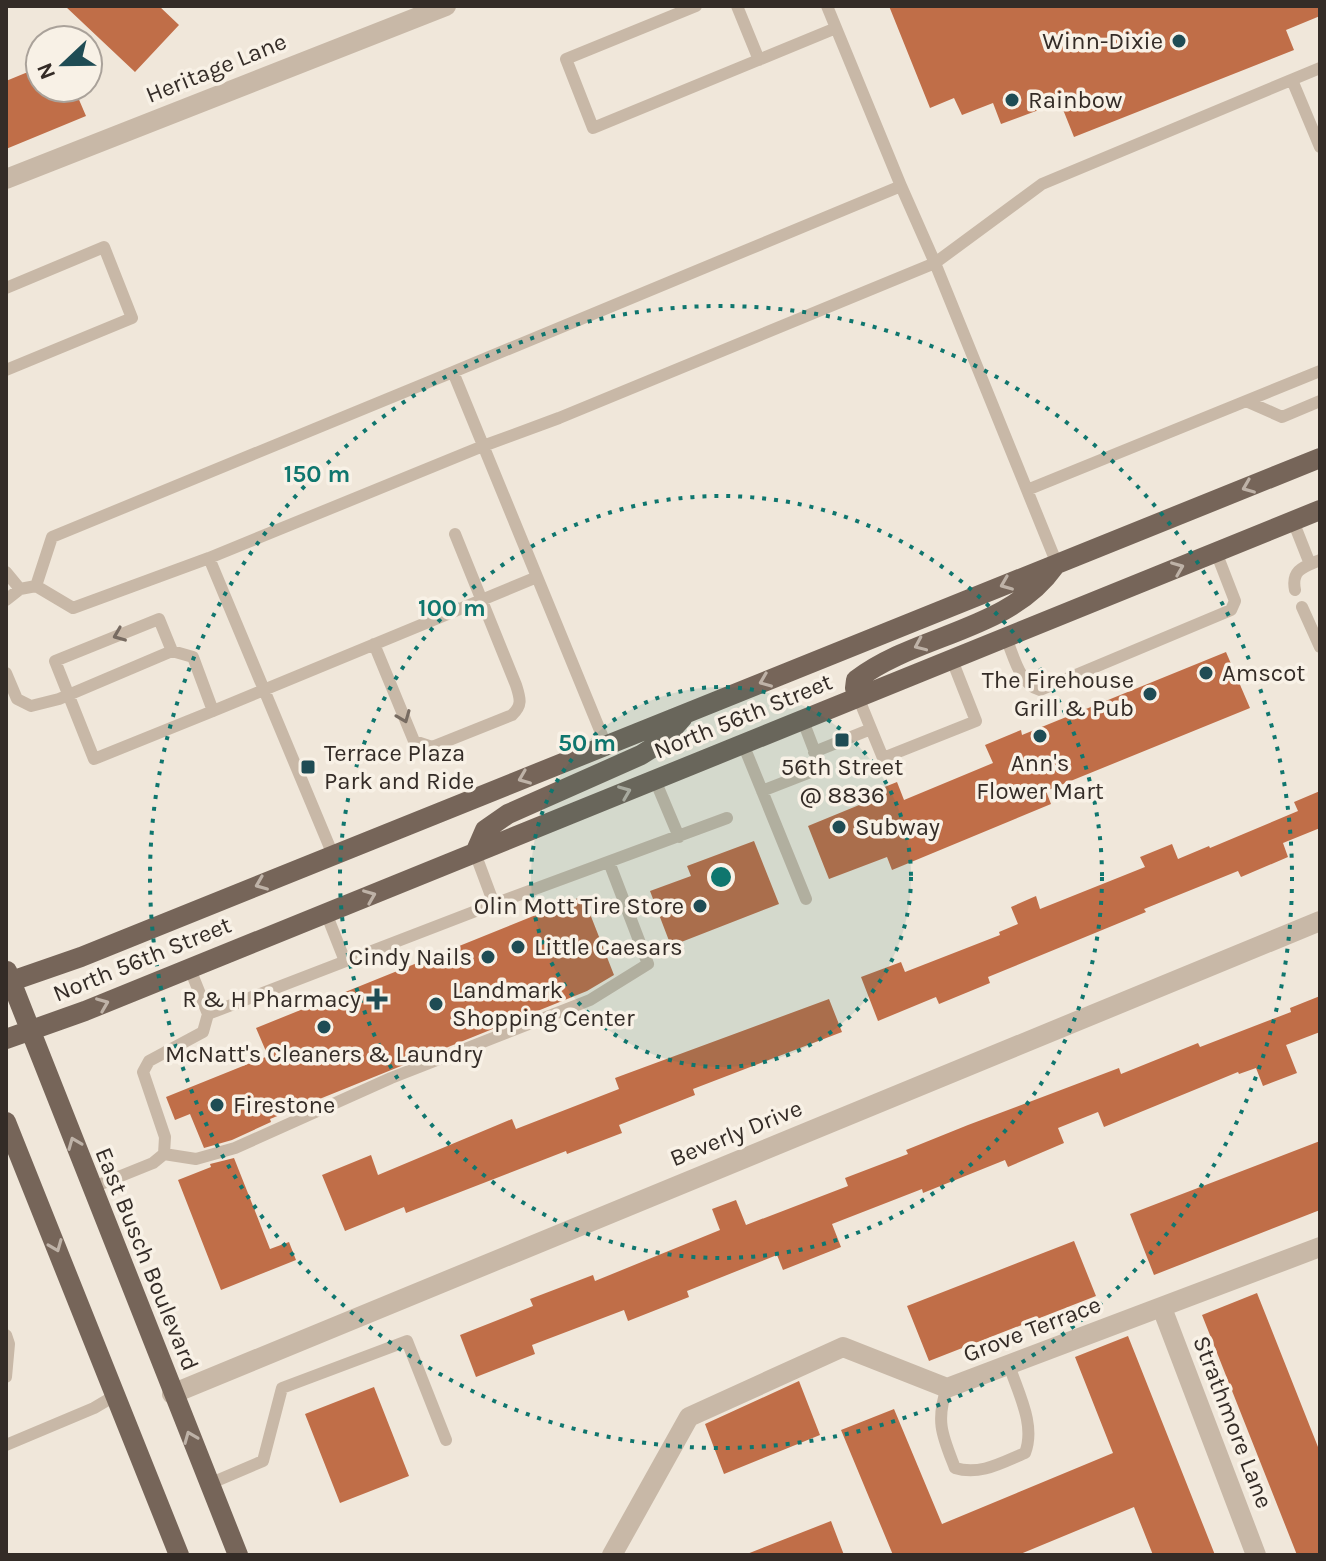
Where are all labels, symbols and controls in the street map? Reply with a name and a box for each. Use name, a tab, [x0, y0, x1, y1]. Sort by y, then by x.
north arrow	[24, 24, 104, 104]
street label: Heritage Lane	[142, 27, 290, 109]
place label: Winn-Dixie	[1042, 27, 1163, 55]
marker: Winn-Dixie	[1170, 32, 1188, 50]
text: N	[31, 59, 61, 83]
place label: Rainbow	[1028, 86, 1122, 114]
marker: Rainbow	[1003, 91, 1021, 109]
text: 150 m	[284, 460, 350, 488]
one-way arrow	[1242, 477, 1256, 493]
one-way arrow	[1170, 561, 1184, 578]
one-way arrow	[1000, 574, 1014, 591]
text: 100 m	[418, 594, 486, 622]
one-way arrow	[113, 625, 127, 642]
one-way arrow	[914, 635, 928, 651]
place label: Amscot	[1222, 659, 1305, 687]
marker: Amscot	[1197, 664, 1215, 682]
place label: The Firehouse Grill & Pub	[982, 666, 1134, 722]
street label: North 56th Street	[650, 667, 836, 765]
one-way arrow	[759, 671, 773, 688]
marker: The Firehouse Grill & Pub	[1141, 685, 1159, 703]
one-way arrow	[394, 708, 410, 723]
marker: Ann's Flower Mart	[1031, 727, 1049, 745]
text: 50 m	[558, 729, 616, 757]
marker: 56th Street @ 8836	[833, 731, 851, 749]
place label: Terrace Plaza Park and Ride	[324, 739, 474, 795]
place label: Ann's Flower Mart	[976, 749, 1104, 805]
place label: 56th Street @ 8836	[781, 753, 903, 809]
marker: Terrace Plaza Park and Ride	[299, 758, 317, 776]
one-way arrow	[518, 769, 532, 785]
one-way arrow	[617, 785, 631, 802]
place label: Subway	[855, 813, 940, 841]
marker: Subway	[830, 818, 848, 836]
centre of rings	[707, 863, 735, 891]
one-way arrow	[255, 875, 269, 891]
one-way arrow	[361, 889, 376, 905]
place label: Olin Mott Tire Store	[474, 892, 684, 920]
marker: Olin Mott Tire Store	[691, 897, 709, 915]
street label: North 56th Street	[49, 910, 235, 1008]
place label: Little Caesars	[534, 933, 683, 961]
marker: Little Caesars	[509, 938, 527, 956]
place label: Cindy Nails	[348, 943, 472, 971]
marker: Cindy Nails	[479, 948, 497, 966]
place label: Landmark Shopping Center	[452, 976, 635, 1032]
place label: R & H Pharmacy	[182, 985, 361, 1013]
marker: R & H Pharmacy	[368, 990, 386, 1008]
marker: Landmark Shopping Center	[427, 995, 445, 1013]
one-way arrow	[95, 997, 109, 1013]
marker: McNatt's Cleaners & Laundry	[315, 1018, 333, 1036]
place label: McNatt's Cleaners & Laundry	[165, 1040, 483, 1068]
place label: Firestone	[233, 1091, 335, 1119]
street label: Beverly Drive	[666, 1094, 806, 1172]
marker: Firestone	[208, 1096, 226, 1114]
one-way arrow	[67, 1137, 83, 1151]
street label: East Busch Boulevard	[89, 1143, 205, 1375]
one-way arrow	[46, 1238, 63, 1252]
street label: Grove Terrace	[959, 1290, 1105, 1368]
street label: Strathmore Lane	[1187, 1332, 1279, 1512]
one-way arrow	[183, 1431, 200, 1445]

